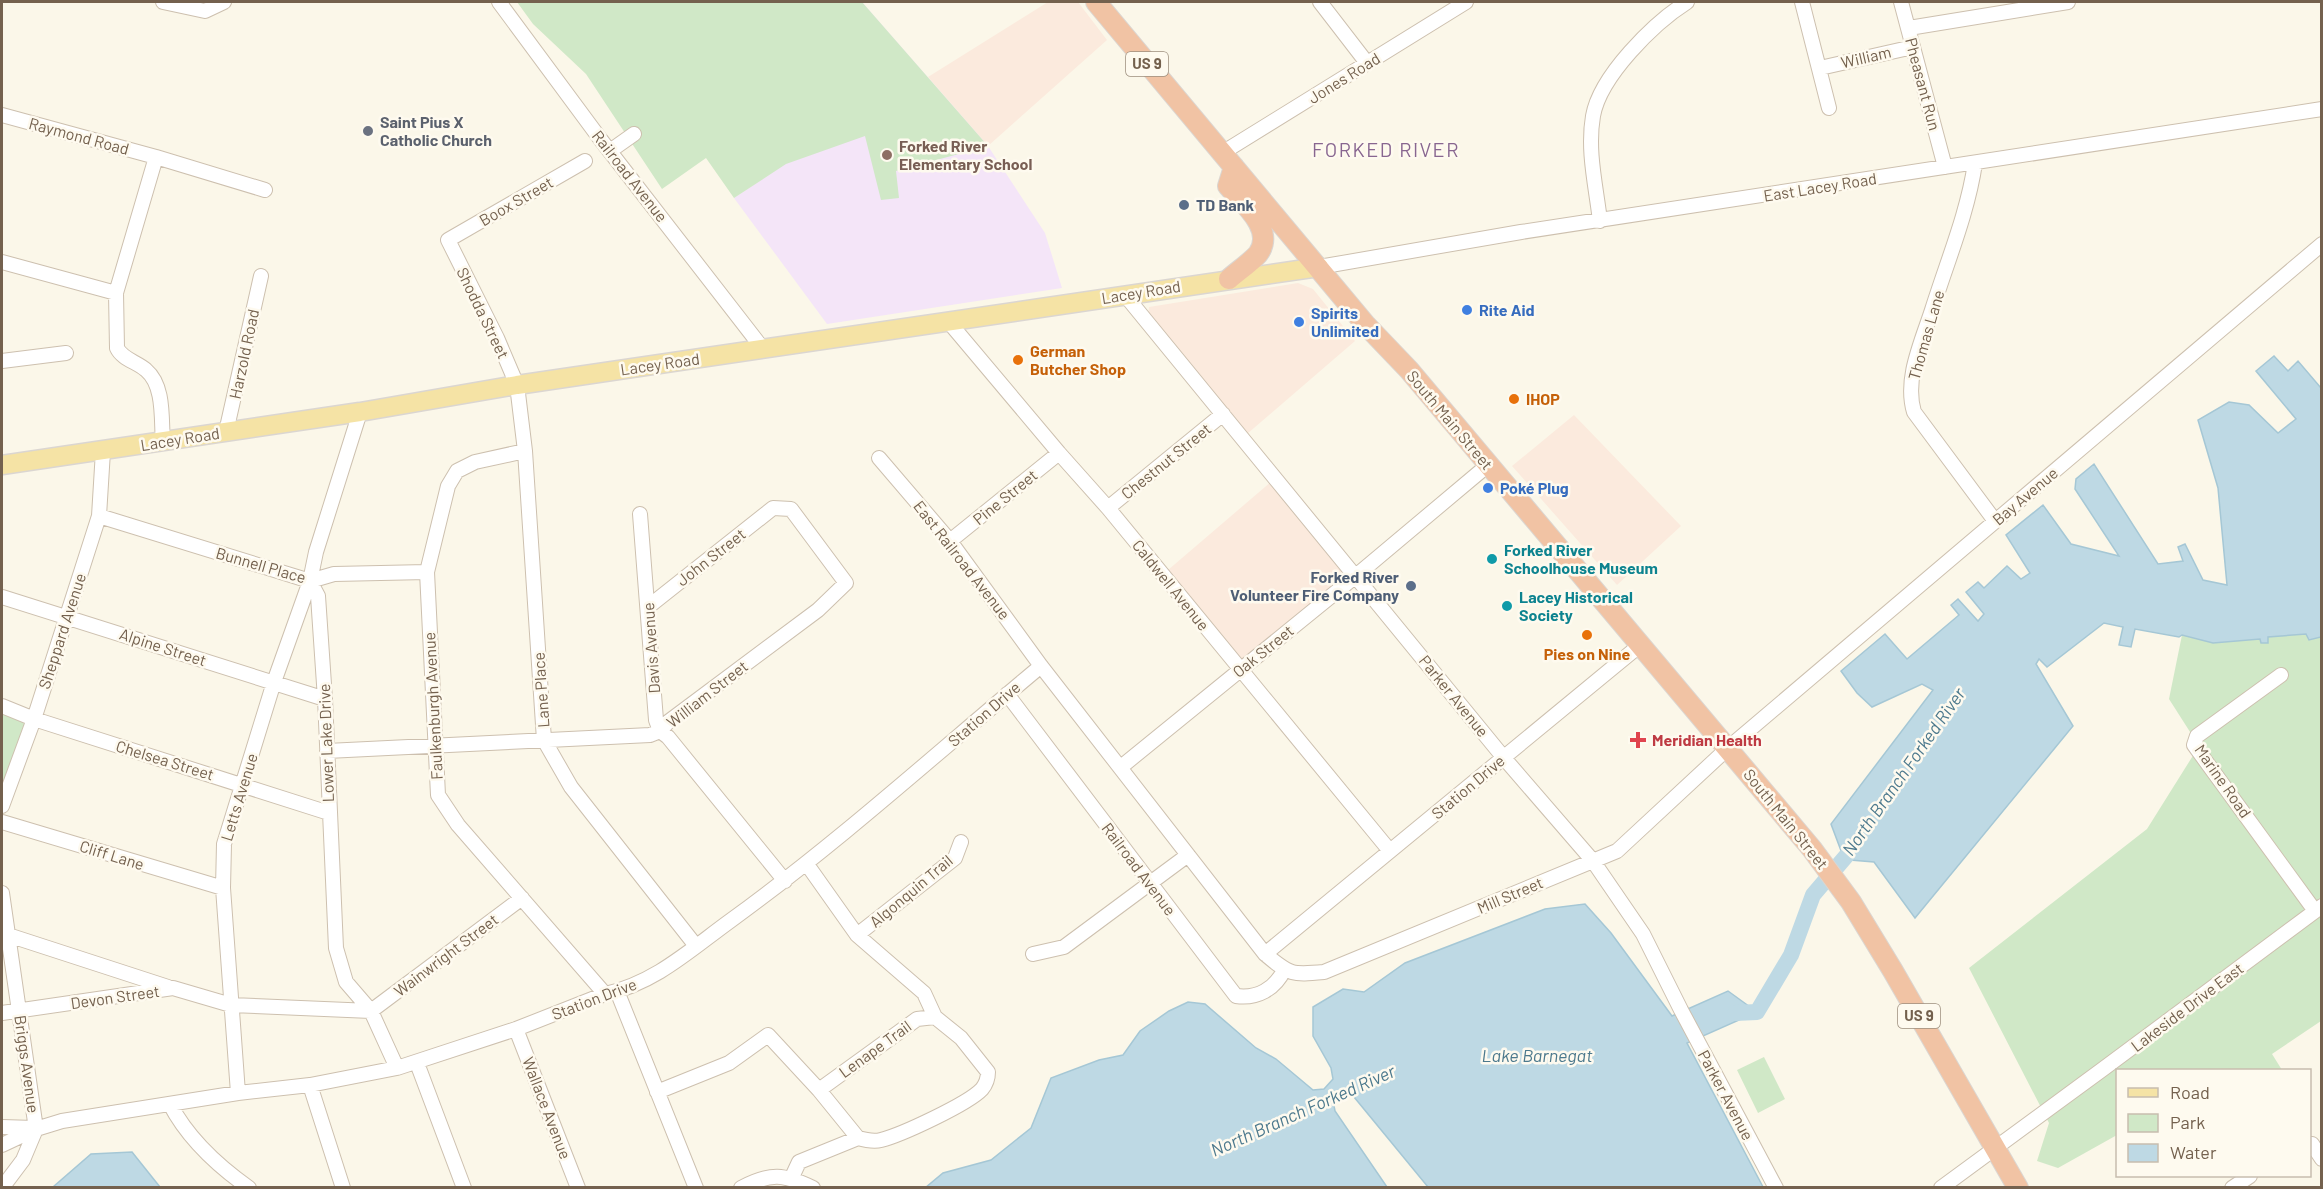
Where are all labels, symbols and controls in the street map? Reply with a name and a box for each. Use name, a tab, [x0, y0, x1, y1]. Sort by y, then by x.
street label: Pheasant Run	[1902, 35, 1945, 132]
street label: William	[1839, 42, 1893, 72]
street label: Jones Road	[1304, 48, 1383, 107]
road number: US 9	[1126, 52, 1168, 76]
place label: Saint Pius X Catholic Church	[380, 112, 492, 149]
street label: Raymond Road	[27, 113, 131, 158]
marker: Saint Pius X Catholic Church	[361, 124, 375, 138]
street label: Railroad Avenue	[589, 126, 672, 225]
place label: Forked River Elementary School	[899, 136, 1033, 173]
district label: FORKED RIVER	[1312, 137, 1460, 161]
marker: Forked River Elementary School	[880, 148, 894, 162]
street label: East Lacey Road	[1762, 168, 1878, 205]
street label: Boox Street	[476, 172, 556, 229]
place label: TD Bank	[1196, 195, 1255, 214]
marker: TD Bank	[1177, 198, 1191, 212]
street label: Shodda Street	[453, 264, 514, 361]
street label: Lacey Road	[1100, 276, 1182, 307]
street label: Thomas Lane	[1904, 288, 1947, 382]
place label: Rite Aid	[1479, 300, 1535, 319]
place label: Spirits Unlimited	[1311, 303, 1379, 340]
marker: Rite Aid	[1460, 303, 1474, 317]
street label: Harzold Road	[225, 307, 262, 401]
marker: Spirits Unlimited	[1292, 315, 1306, 329]
place label: German Butcher Shop	[1030, 341, 1126, 378]
street label: Lacey Road	[619, 349, 701, 378]
marker: German Butcher Shop	[1011, 353, 1025, 367]
street label: South Main Street	[1403, 366, 1497, 473]
place label: IHOP	[1526, 389, 1560, 408]
marker: IHOP	[1507, 392, 1521, 406]
street label: Chestnut Street	[1117, 419, 1214, 503]
street label: Lacey Road	[139, 423, 221, 454]
street label: Bay Avenue	[1988, 463, 2061, 528]
street label: Pine Street	[969, 465, 1041, 528]
place label: Poké Plug	[1500, 478, 1569, 497]
marker: Poké Plug	[1481, 481, 1495, 495]
street label: East Railroad Avenue	[910, 496, 1015, 623]
street label: John Street	[672, 524, 749, 589]
street label: Caldwell Avenue	[1129, 535, 1214, 634]
place label: Forked River Schoolhouse Museum	[1504, 540, 1658, 577]
street label: Bunnell Place	[214, 543, 308, 586]
marker: Forked River Schoolhouse Museum	[1485, 552, 1499, 566]
place label: Forked River Volunteer Fire Company	[1230, 567, 1399, 604]
street label: Sheppard Avenue	[34, 570, 89, 691]
marker: Forked River Volunteer Fire Company	[1404, 579, 1418, 593]
place label: Lacey Historical Society	[1519, 587, 1633, 624]
marker: Lacey Historical Society	[1500, 599, 1514, 613]
street label: Davis Avenue	[638, 602, 663, 694]
street label: Oak Street	[1228, 620, 1297, 681]
street label: Alpine Street	[117, 624, 209, 670]
marker: Pies on Nine	[1580, 628, 1594, 642]
street label: Faulkenburgh Avenue	[419, 632, 446, 780]
place label: Pies on Nine	[1544, 644, 1631, 663]
street label: Parker Avenue	[1416, 651, 1493, 740]
street label: Lane Place	[528, 652, 553, 728]
street label: William Street	[662, 656, 751, 731]
street label: Station Drive	[944, 677, 1024, 750]
street label: Lower Lake Drive	[314, 683, 337, 803]
water label: North Branch Forked River	[1837, 683, 1970, 860]
place label: Meridian Health	[1652, 730, 1762, 749]
marker: Meridian Health	[1629, 731, 1647, 749]
street label: Chelsea Street	[114, 736, 217, 783]
street label: Marine Road	[2191, 740, 2256, 821]
street label: Letts Avenue	[216, 751, 261, 843]
street label: Station Drive	[1427, 751, 1508, 823]
street label: South Main Street	[1740, 765, 1833, 873]
street label: Railroad Avenue	[1098, 819, 1180, 919]
street label: Cliff Lane	[78, 836, 147, 873]
street label: Algonquin Trail	[865, 850, 956, 931]
street label: Mill Street	[1474, 872, 1546, 917]
street label: Wainwright Street	[390, 909, 501, 1000]
street label: Lakeside Drive East	[2127, 958, 2247, 1055]
street label: Station Drive	[549, 974, 639, 1023]
street label: Devon Street	[69, 981, 161, 1012]
road number: US 9	[1898, 1004, 1940, 1028]
street label: Briggs Avenue	[11, 1014, 44, 1114]
street label: Lenape Trail	[835, 1016, 915, 1081]
water label: Lake Barnegat	[1482, 1044, 1593, 1066]
street label: Parker Avenue	[1695, 1046, 1758, 1143]
street label: Wallace Avenue	[519, 1054, 576, 1162]
water label: North Branch Forked River	[1207, 1059, 1399, 1161]
legend	[2116, 1069, 2311, 1177]
text: Road	[2170, 1081, 2210, 1103]
text: Park	[2170, 1111, 2205, 1133]
text: Water	[2170, 1141, 2217, 1163]

